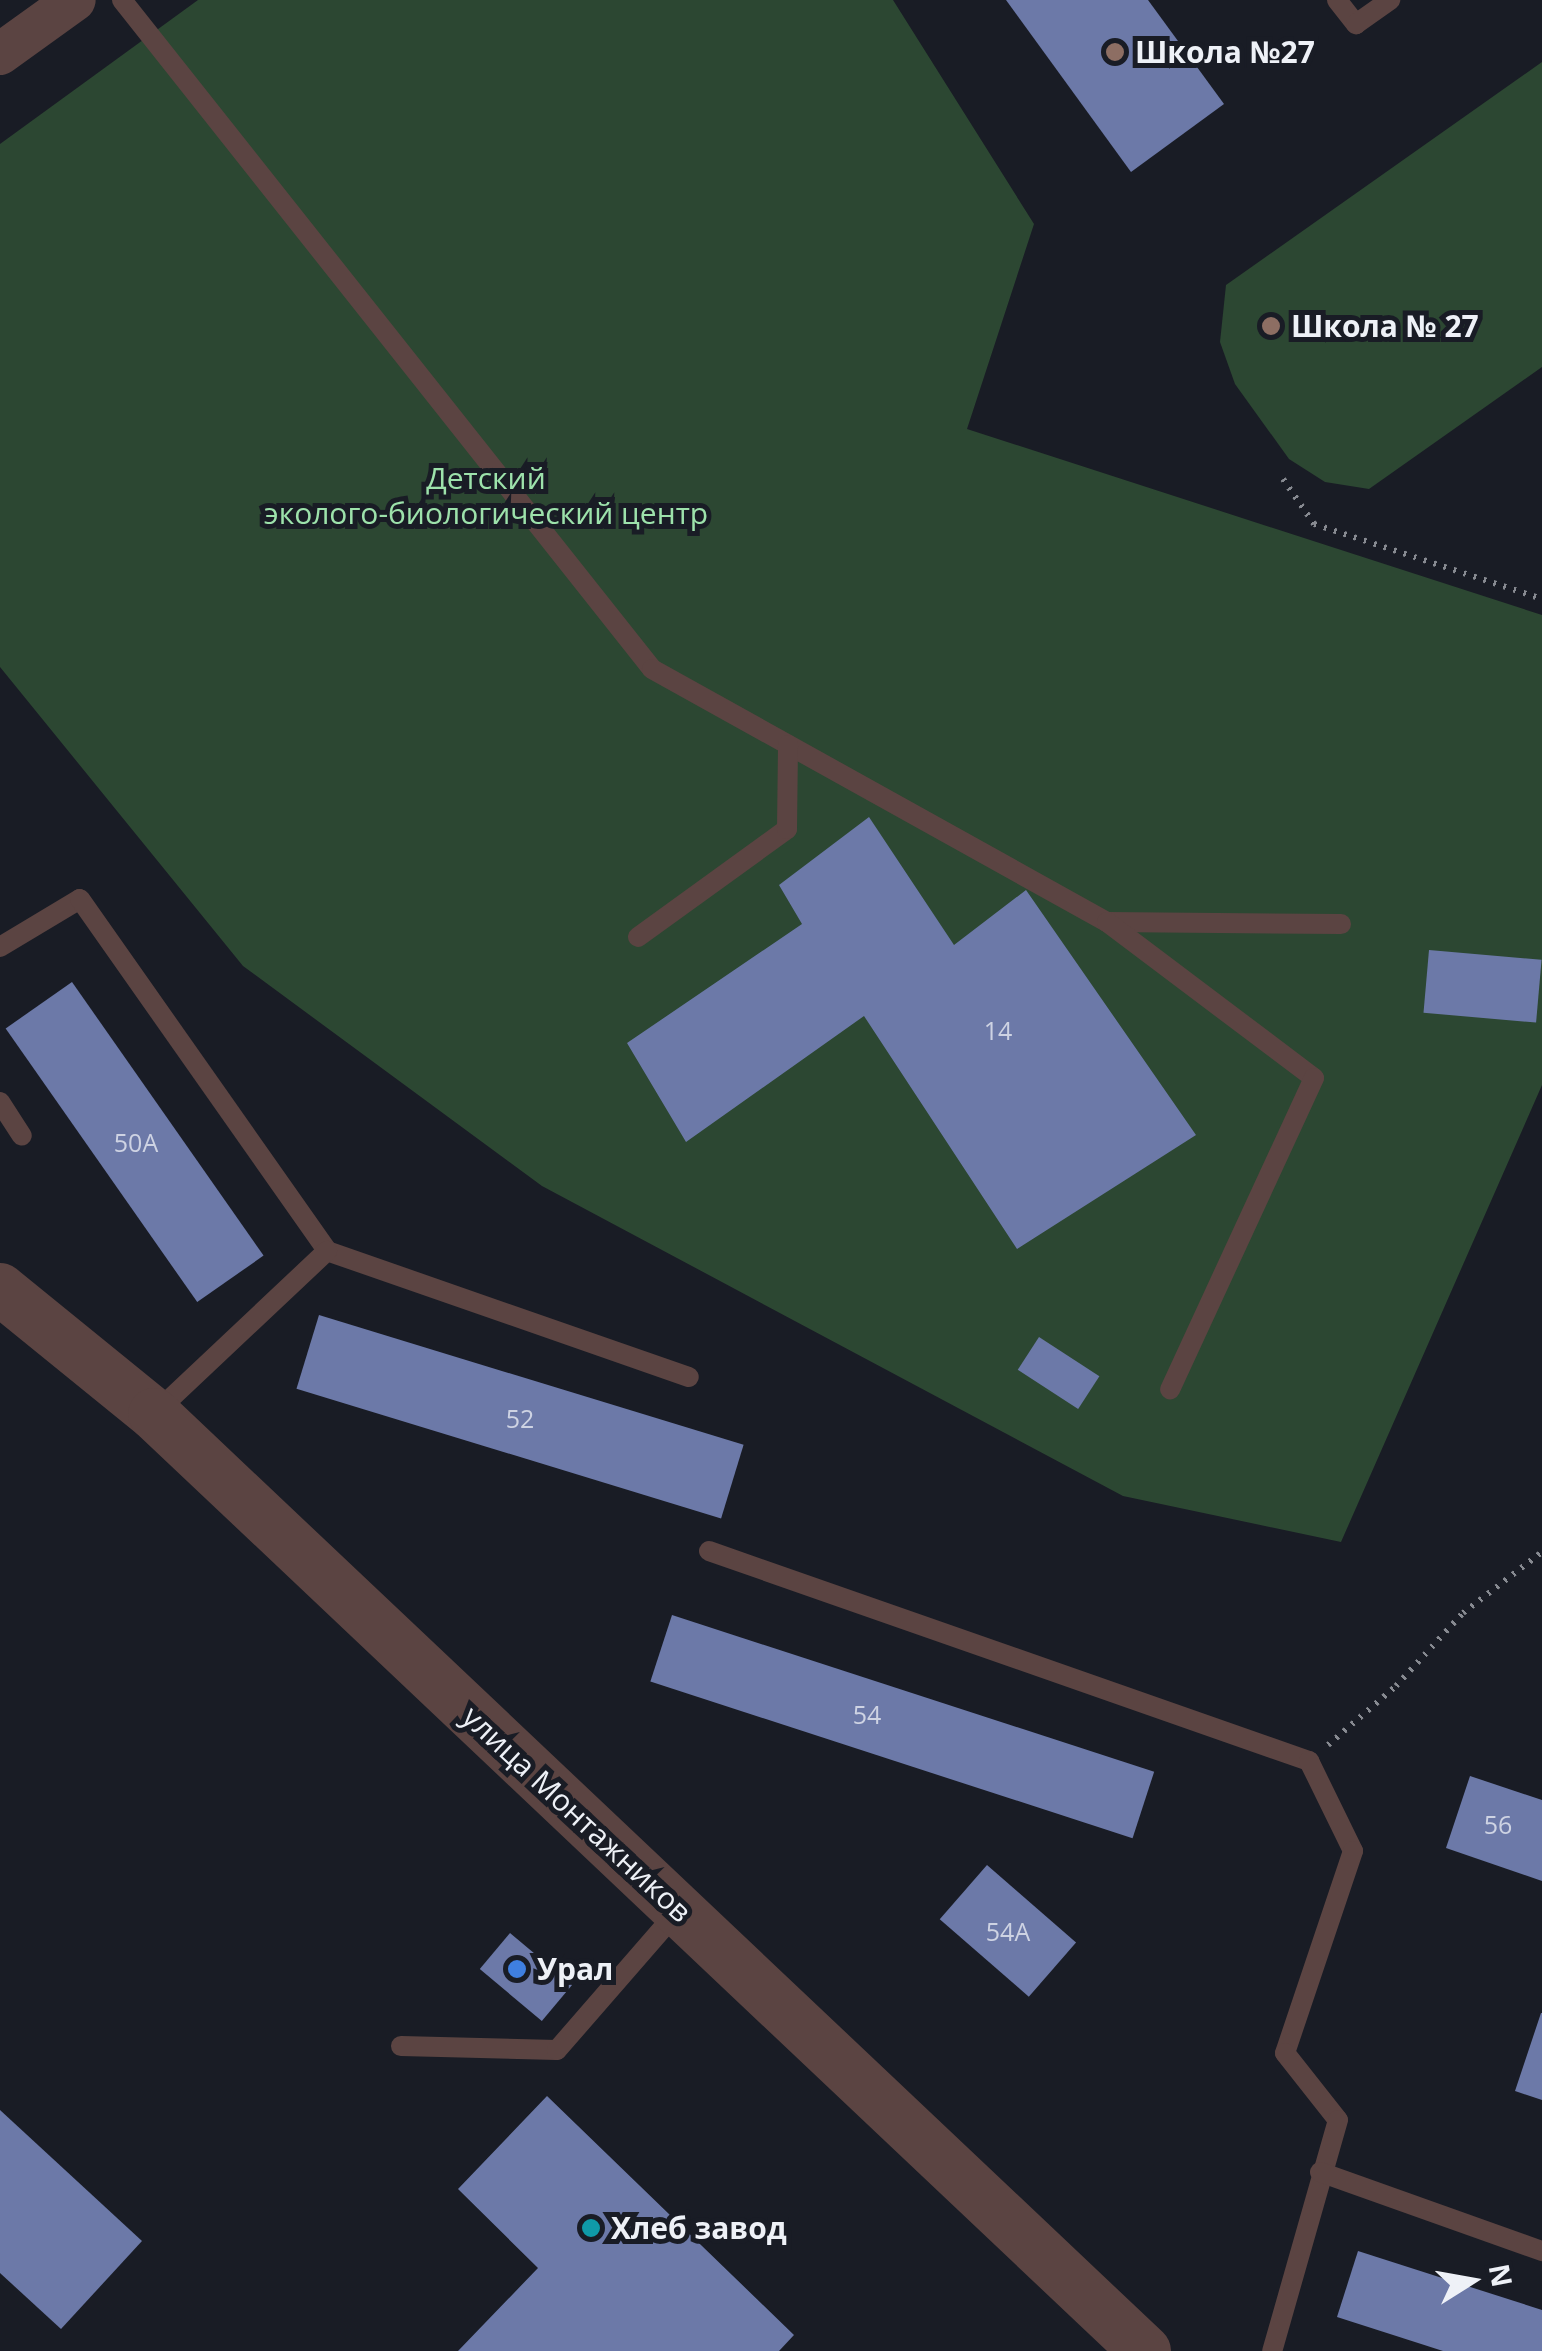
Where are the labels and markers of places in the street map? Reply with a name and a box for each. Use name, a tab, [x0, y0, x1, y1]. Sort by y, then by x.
place label: Школа №27	[1135, 34, 1315, 70]
marker: Школа №27	[1104, 41, 1126, 63]
place label: Школа № 27	[1291, 308, 1479, 344]
marker: Школа № 27	[1260, 315, 1282, 337]
place label: Урал	[537, 1951, 613, 1987]
marker: Урал	[506, 1958, 528, 1980]
place label: Хлеб завод	[611, 2210, 787, 2246]
marker: Хлеб завод	[580, 2217, 602, 2239]

